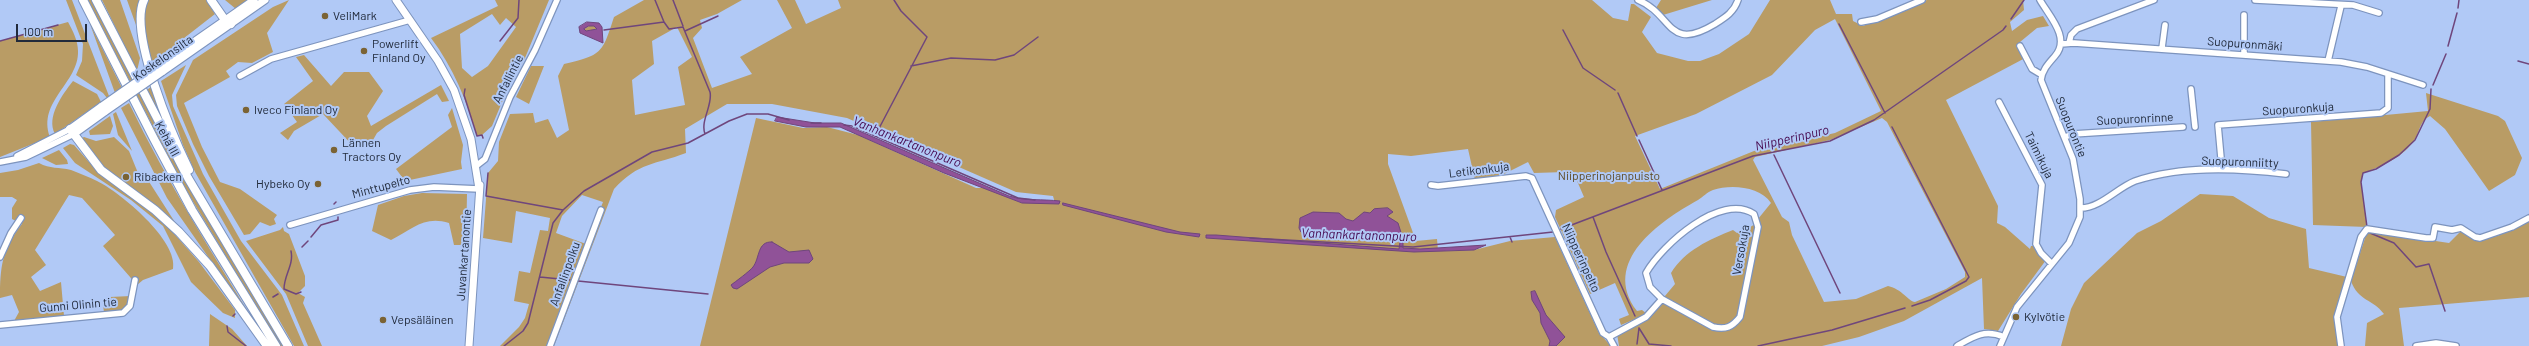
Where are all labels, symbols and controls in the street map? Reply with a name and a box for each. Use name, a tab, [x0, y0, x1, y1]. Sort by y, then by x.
place label: VeliMark	[333, 9, 377, 23]
marker: VeliMark	[320, 11, 330, 21]
scale bar	[18, 16, 89, 42]
text: 100 m	[23, 24, 53, 38]
street label: Koskelonsilta	[130, 32, 196, 84]
street label: Suopuronmäki	[2207, 34, 2283, 54]
place label: Powerlift Finland Oy	[372, 37, 426, 65]
marker: Powerlift Finland Oy	[359, 46, 369, 56]
street label: Anfallintie	[490, 52, 526, 106]
street label: Suopurontie	[2052, 95, 2090, 159]
street label: Suopuronkuja	[2262, 99, 2334, 119]
place label: Iveco Finland Oy	[254, 103, 338, 117]
marker: Iveco Finland Oy	[241, 105, 251, 115]
street label: Suopuronrinne	[2096, 110, 2174, 128]
water label: Vanhankartanonpuro	[850, 113, 964, 171]
street label: Kehä III	[152, 119, 182, 159]
water label: Niipperinpuro	[1754, 122, 1830, 154]
street label: Taimikuja	[2021, 129, 2057, 181]
place label: Lännen Tractors Oy	[342, 136, 401, 164]
marker: Lännen Tractors Oy	[329, 145, 339, 155]
street label: Suopuronniitty	[2201, 153, 2279, 171]
street label: Letikonkuja	[1448, 159, 1510, 181]
park label: Niipperinojanpuisto	[1558, 169, 1660, 183]
place label: Ribacken	[134, 170, 182, 184]
marker: Ribacken	[121, 172, 131, 182]
street label: Minttupelto	[350, 172, 412, 202]
place label: Hybeko Oy	[256, 177, 310, 191]
marker: Hybeko Oy	[313, 179, 323, 189]
street label: Juvankartanontie	[454, 209, 474, 301]
street label: Niipperinpelto	[1559, 221, 1603, 295]
street label: Versokuja	[1729, 224, 1753, 276]
water label: Vanhankartanonpuro	[1301, 225, 1417, 245]
street label: Anfallinpolku	[547, 240, 583, 308]
street label: Gunni Olinin tie	[39, 294, 117, 316]
place label: Kylvötie	[2024, 310, 2065, 324]
marker: Kylvötie	[2011, 312, 2021, 322]
place label: Vepsäläinen	[391, 313, 454, 327]
marker: Vepsäläinen	[378, 315, 388, 325]

